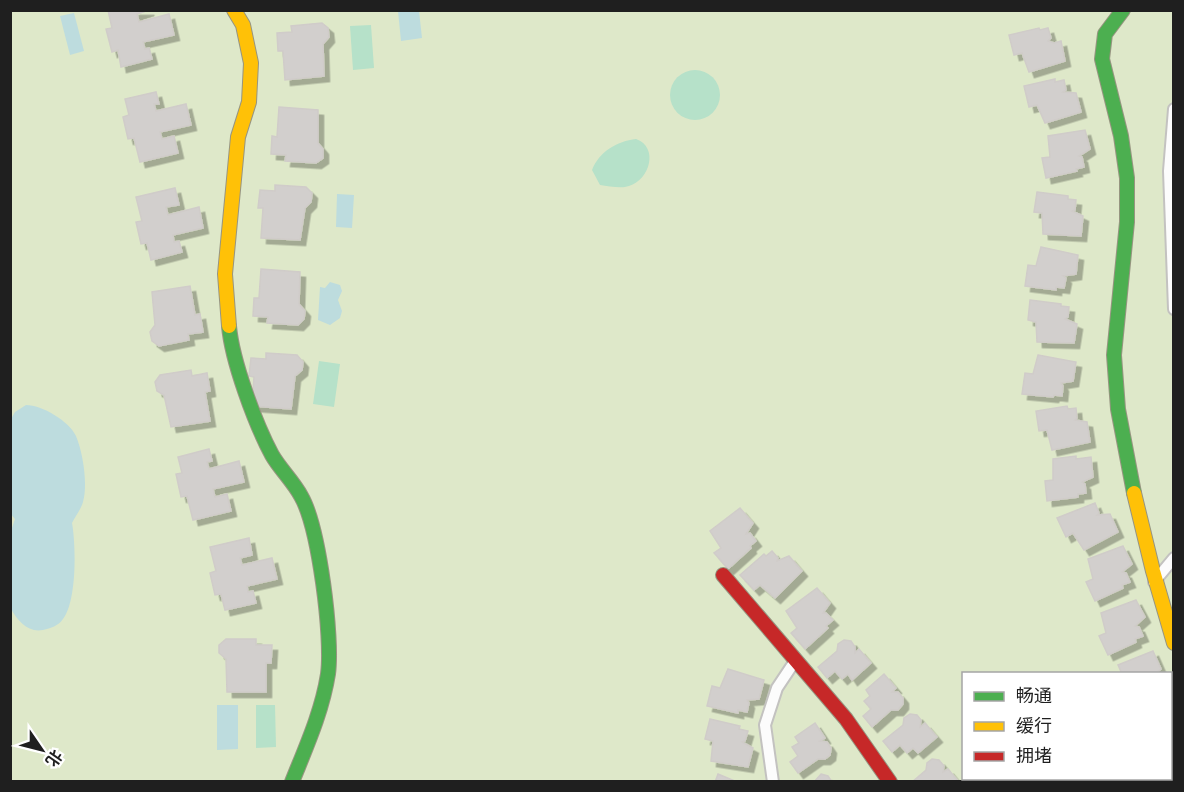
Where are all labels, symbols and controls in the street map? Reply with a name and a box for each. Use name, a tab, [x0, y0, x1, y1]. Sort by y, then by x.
legend	[962, 672, 1172, 780]
text: 畅通	[1016, 686, 1052, 709]
text: 缓行	[1016, 716, 1052, 739]
north arrow	[12, 720, 72, 780]
text: 北	[40, 745, 65, 770]
text: 拥堵	[1016, 746, 1052, 769]

